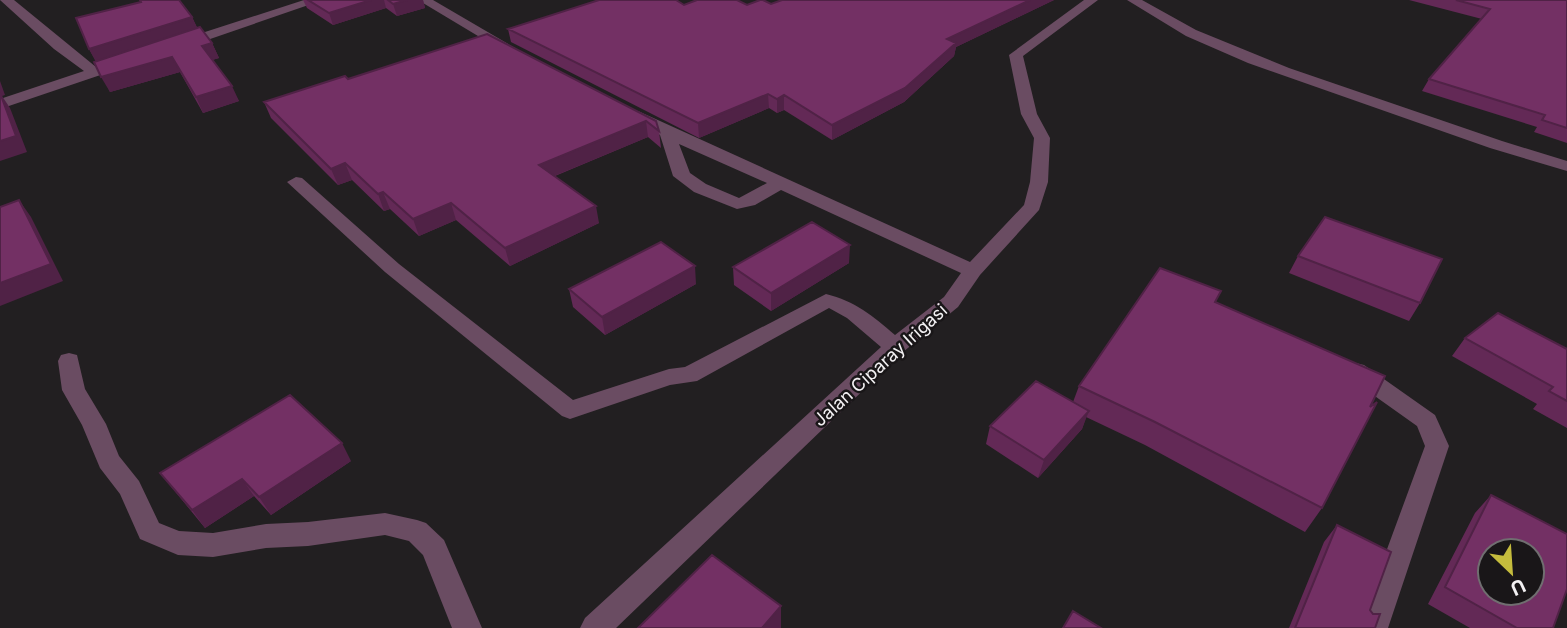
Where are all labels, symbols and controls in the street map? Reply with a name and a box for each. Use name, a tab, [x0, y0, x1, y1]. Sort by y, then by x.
street label: Jalan Ciparay Irigasi	[809, 300, 951, 430]
north arrow	[1476, 537, 1546, 607]
text: U	[1507, 574, 1529, 600]

